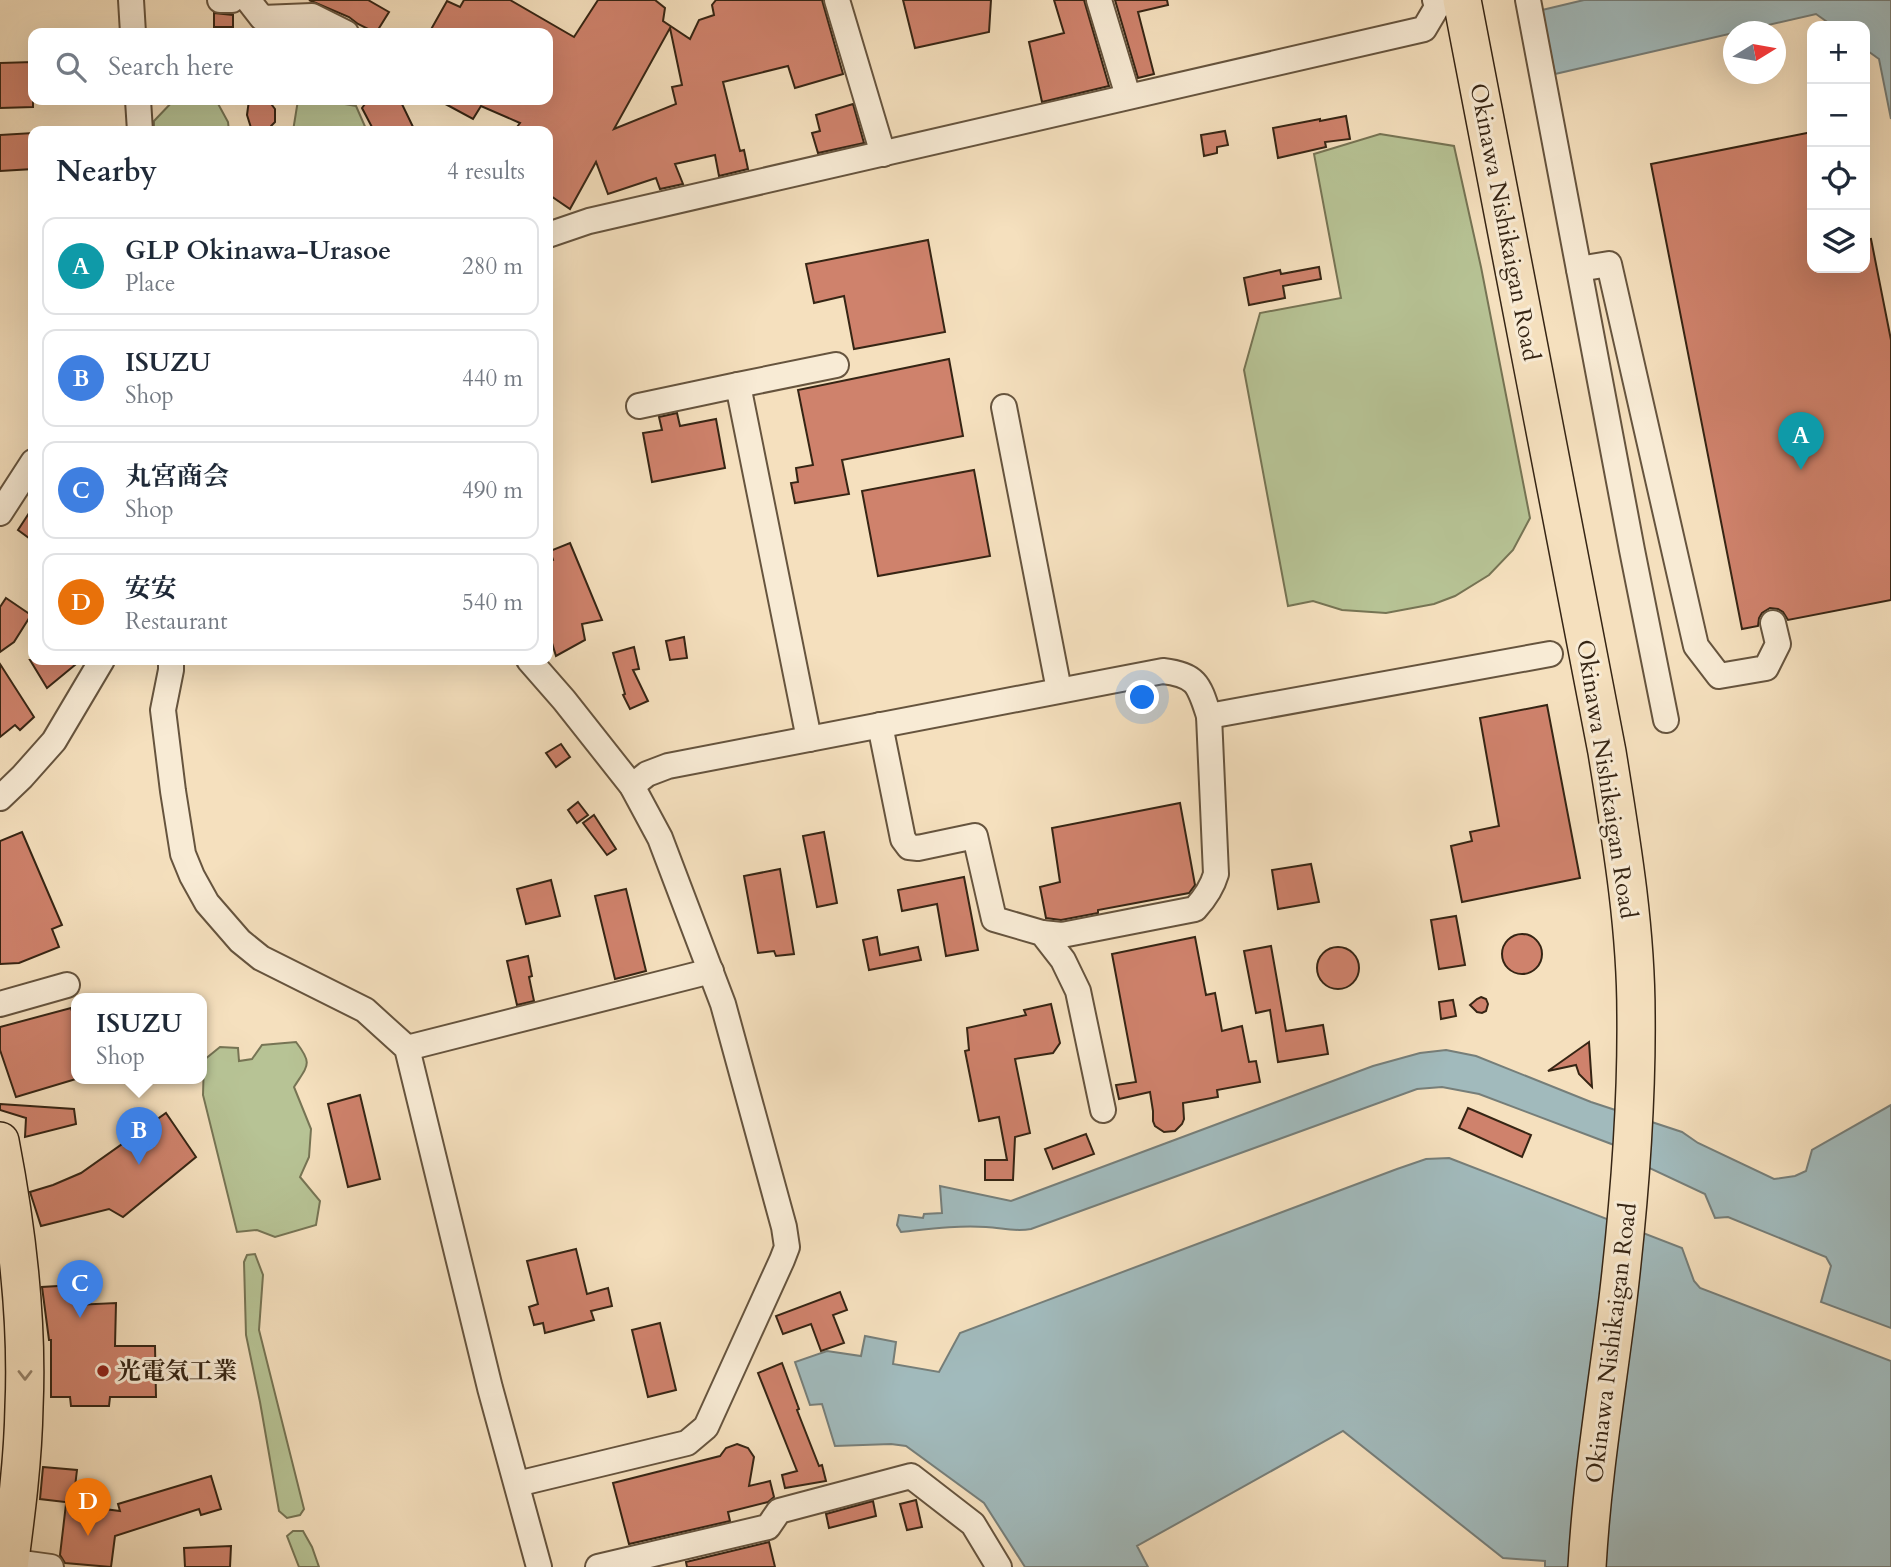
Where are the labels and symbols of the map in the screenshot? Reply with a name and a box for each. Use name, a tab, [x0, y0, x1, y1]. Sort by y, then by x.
north arrow	[1723, 21, 1786, 84]
street label: Okinawa Nishikaigan Road	[1461, 80, 1548, 364]
pin: A	[1778, 412, 1824, 470]
street label: Okinawa Nishikaigan Road	[1568, 637, 1645, 921]
your location	[1125, 680, 1159, 714]
pin: B	[116, 1107, 162, 1165]
street label: Okinawa Nishikaigan Road	[1578, 1201, 1645, 1485]
pin: C	[57, 1260, 103, 1318]
place label: 光電気工業	[117, 1355, 237, 1388]
marker: 光電気工業	[95, 1363, 111, 1379]
one-way arrow	[17, 1370, 33, 1381]
pin: D	[65, 1478, 111, 1536]

